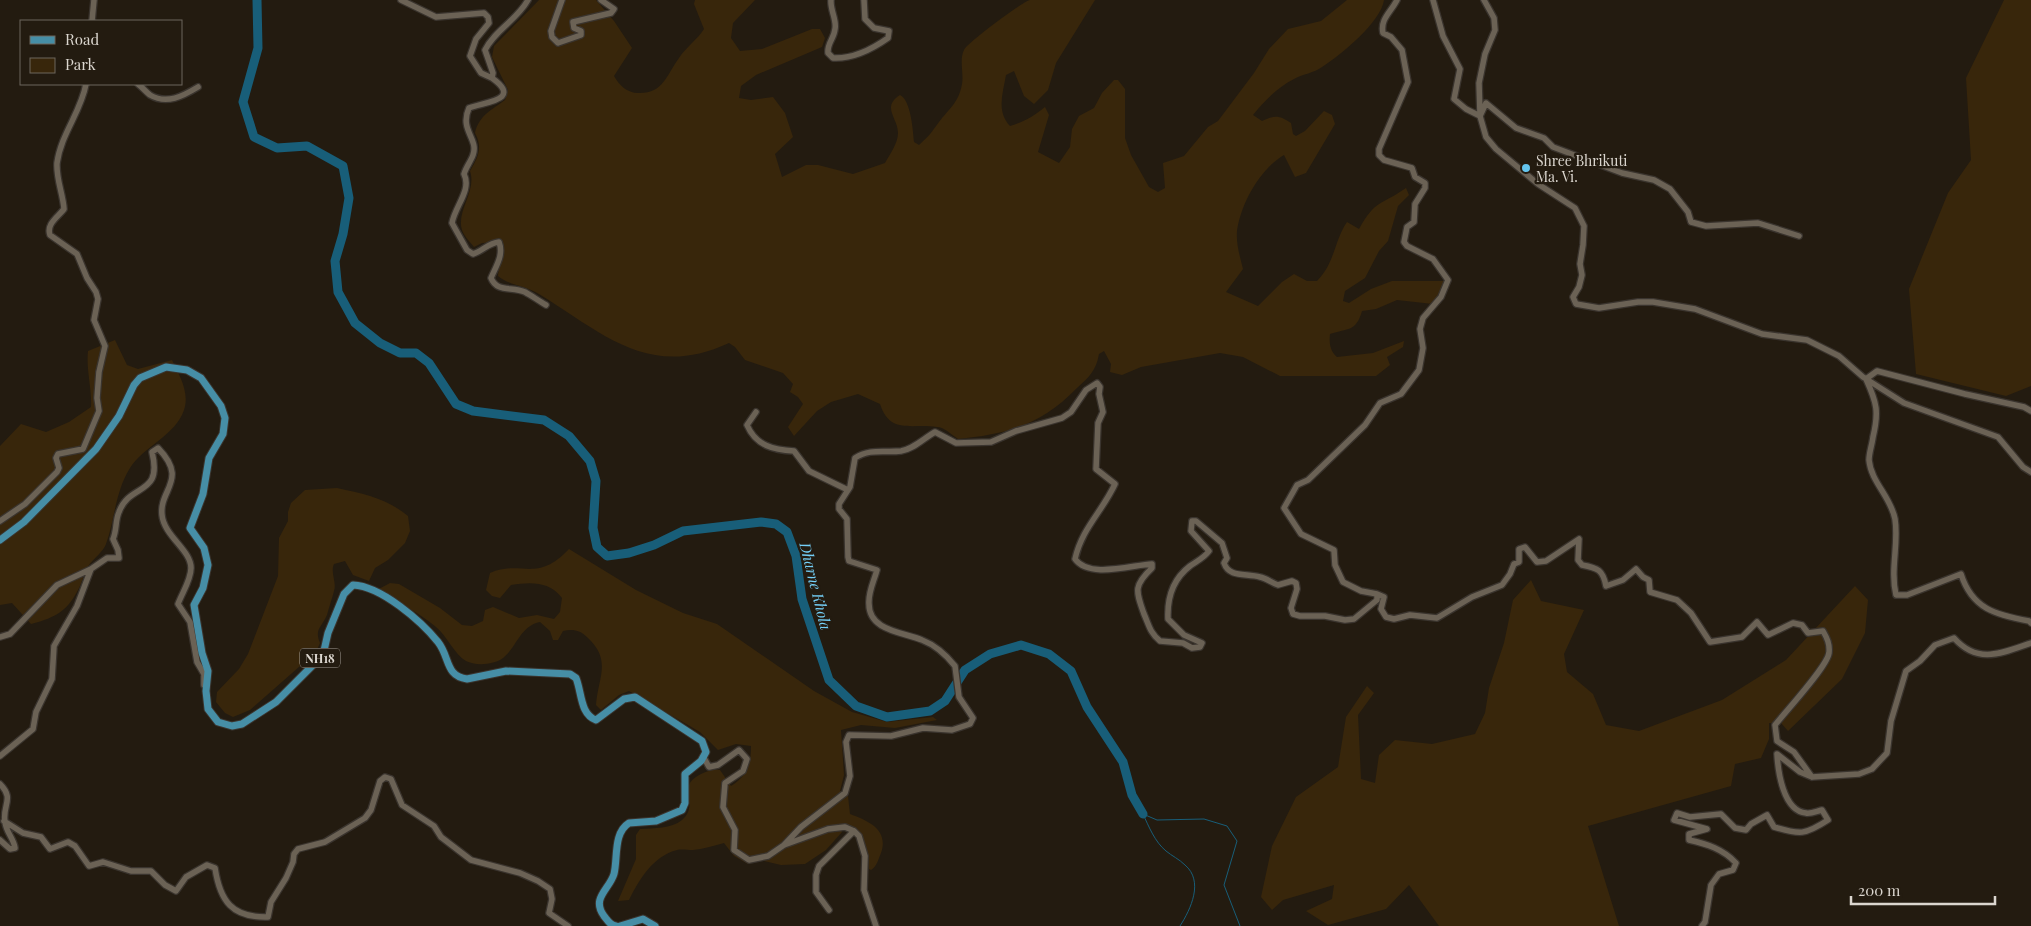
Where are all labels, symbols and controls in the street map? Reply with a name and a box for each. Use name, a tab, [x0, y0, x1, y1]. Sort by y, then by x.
legend	[20, 20, 182, 85]
text: Road	[65, 29, 99, 49]
text: Park	[65, 54, 97, 74]
place label: Shree Bhrikuti Ma. Vi.	[1536, 151, 1627, 186]
marker: Shree Bhrikuti Ma. Vi.	[1520, 162, 1532, 174]
water label: Dharne Khola	[795, 539, 837, 632]
road number: NH18	[300, 648, 340, 668]
scale bar	[1851, 874, 1995, 906]
text: 200 m	[1858, 880, 1901, 900]

